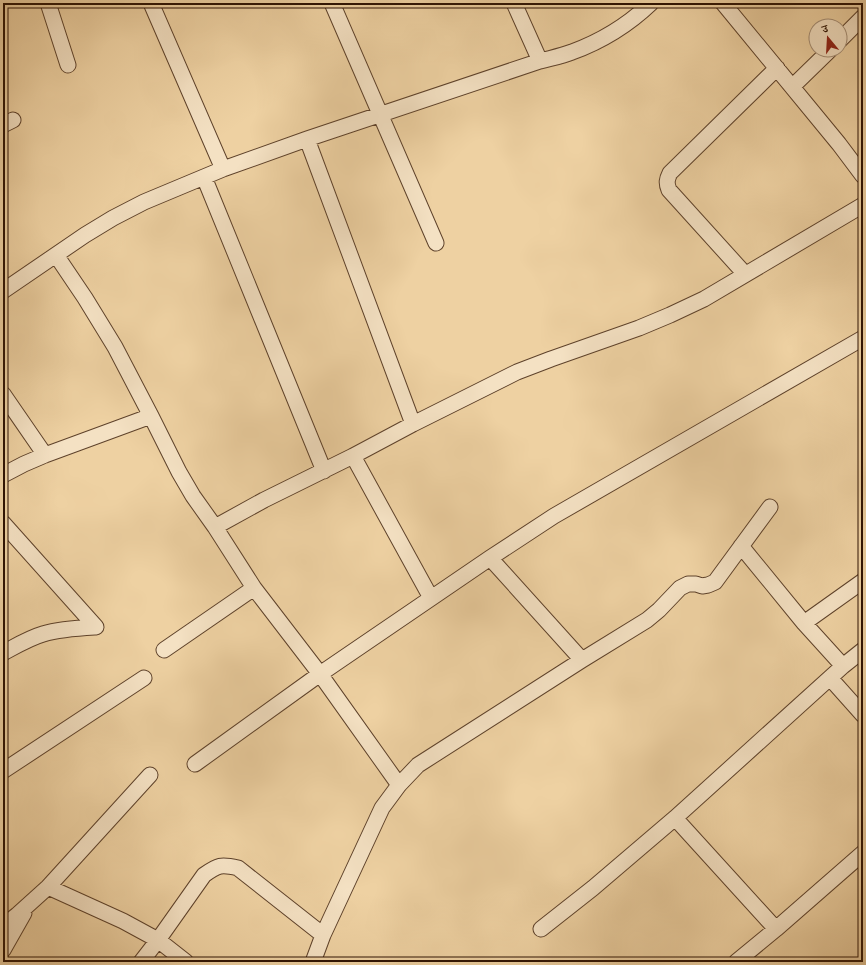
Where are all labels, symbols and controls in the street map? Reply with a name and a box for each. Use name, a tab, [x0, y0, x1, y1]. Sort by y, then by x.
north arrow	[808, 18, 848, 58]
text: उ	[819, 21, 831, 37]

